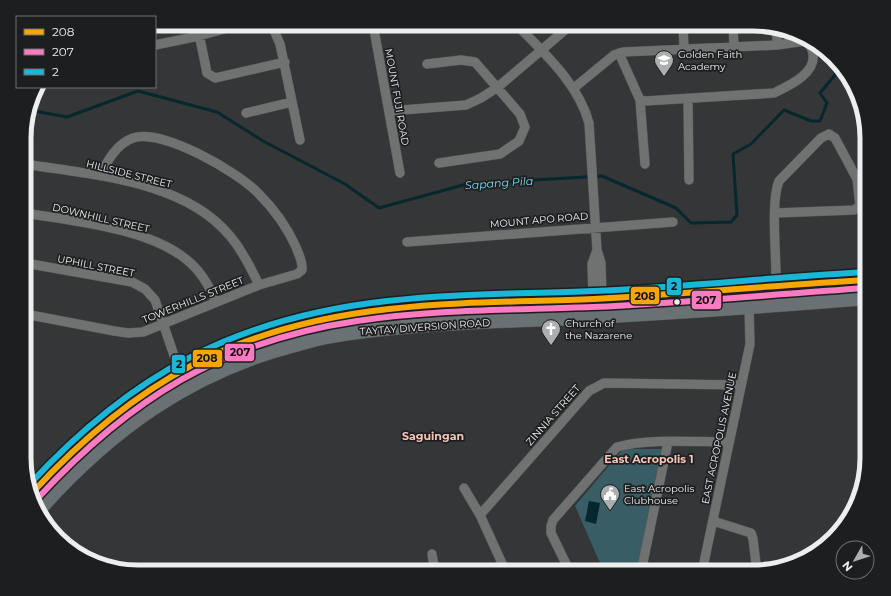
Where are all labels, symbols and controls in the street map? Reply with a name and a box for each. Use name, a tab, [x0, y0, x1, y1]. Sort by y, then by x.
legend	[16, 16, 156, 88]
text: 208	[52, 24, 75, 39]
text: 207	[52, 44, 74, 59]
street label: MOUNT FUJI ROAD	[382, 48, 412, 146]
place label: Golden Faith Academy	[678, 48, 742, 73]
school or university icon: Golden Faith Academy	[653, 49, 675, 77]
text: 2	[52, 64, 59, 79]
street label: HILLSIDE STREET	[85, 157, 173, 191]
water label: Sapang Pila	[464, 174, 534, 192]
street label: DOWNHILL STREET	[51, 201, 151, 236]
street label: MOUNT APO ROAD	[489, 209, 589, 231]
street label: UPHILL STREET	[56, 252, 136, 280]
street label: TOWERHILLS STREET	[140, 274, 246, 326]
line badge: 2	[666, 277, 682, 296]
text: 2	[671, 279, 678, 293]
line badge: 208	[630, 286, 660, 305]
text: 208	[634, 289, 656, 303]
line badge: 207	[691, 290, 722, 310]
text: 207	[696, 293, 717, 307]
unlabelled marker	[672, 297, 682, 307]
street label: TAYTAY DIVERSION ROAD	[359, 316, 491, 338]
place label: Church of the Nazarene	[565, 317, 632, 342]
church icon: Church of the Nazarene	[540, 318, 562, 346]
line badge: 207	[224, 343, 255, 362]
text: 207	[230, 345, 251, 359]
line badge: 208	[192, 349, 223, 368]
text: 208	[196, 351, 218, 365]
line badge: 2	[171, 354, 186, 374]
text: 2	[176, 357, 183, 371]
street label: EAST ACROPOLIS AVENUE	[699, 371, 739, 505]
street label: ZINNIA STREET	[523, 382, 583, 448]
district label: Saguingan	[402, 429, 464, 443]
district label: East Acropolis 1	[604, 452, 694, 466]
place label: East Acropolis Clubhouse	[624, 482, 694, 507]
public building icon: East Acropolis Clubhouse	[599, 483, 621, 511]
north arrow	[835, 540, 875, 580]
text: N	[839, 558, 855, 574]

